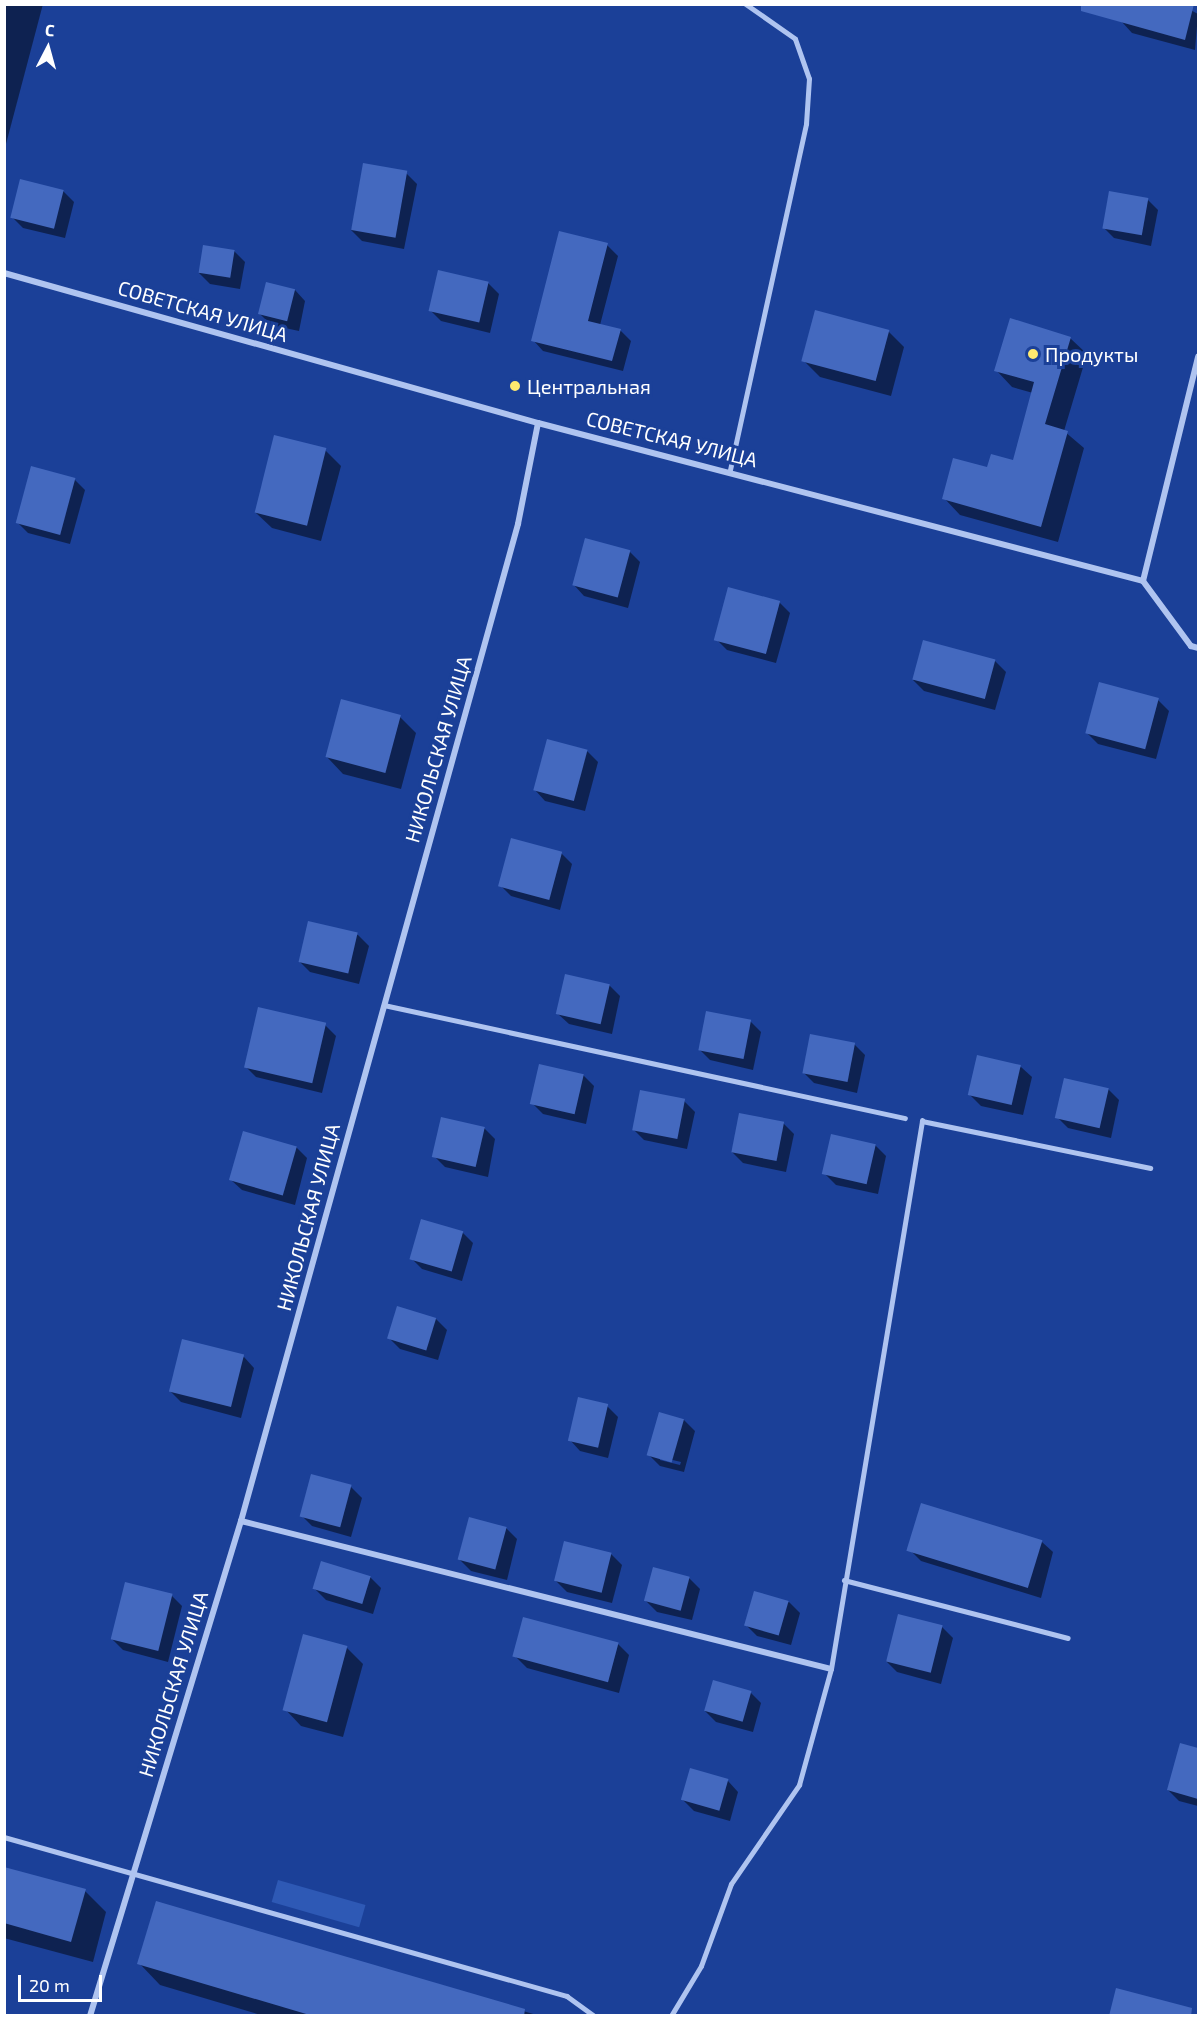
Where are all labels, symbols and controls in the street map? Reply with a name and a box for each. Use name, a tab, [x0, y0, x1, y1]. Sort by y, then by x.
north arrow	[18, 18, 78, 78]
text: С	[44, 20, 56, 40]
street label: СОВЕТСКАЯ УЛИЦА	[115, 275, 291, 347]
place label: Продукты	[1045, 342, 1138, 366]
marker: Продукты	[1026, 347, 1040, 361]
place label: Центральная	[527, 374, 651, 398]
marker: Центральная	[508, 379, 522, 393]
street label: СОВЕТСКАЯ УЛИЦА	[584, 406, 760, 472]
street label: НИКОЛЬСКАЯ УЛИЦА	[400, 653, 476, 845]
street label: НИКОЛЬСКАЯ УЛИЦА	[271, 1121, 345, 1313]
street label: НИКОЛЬСКАЯ УЛИЦА	[133, 1588, 213, 1780]
scale bar	[21, 1963, 105, 2001]
text: 20 m	[29, 1974, 70, 1996]

